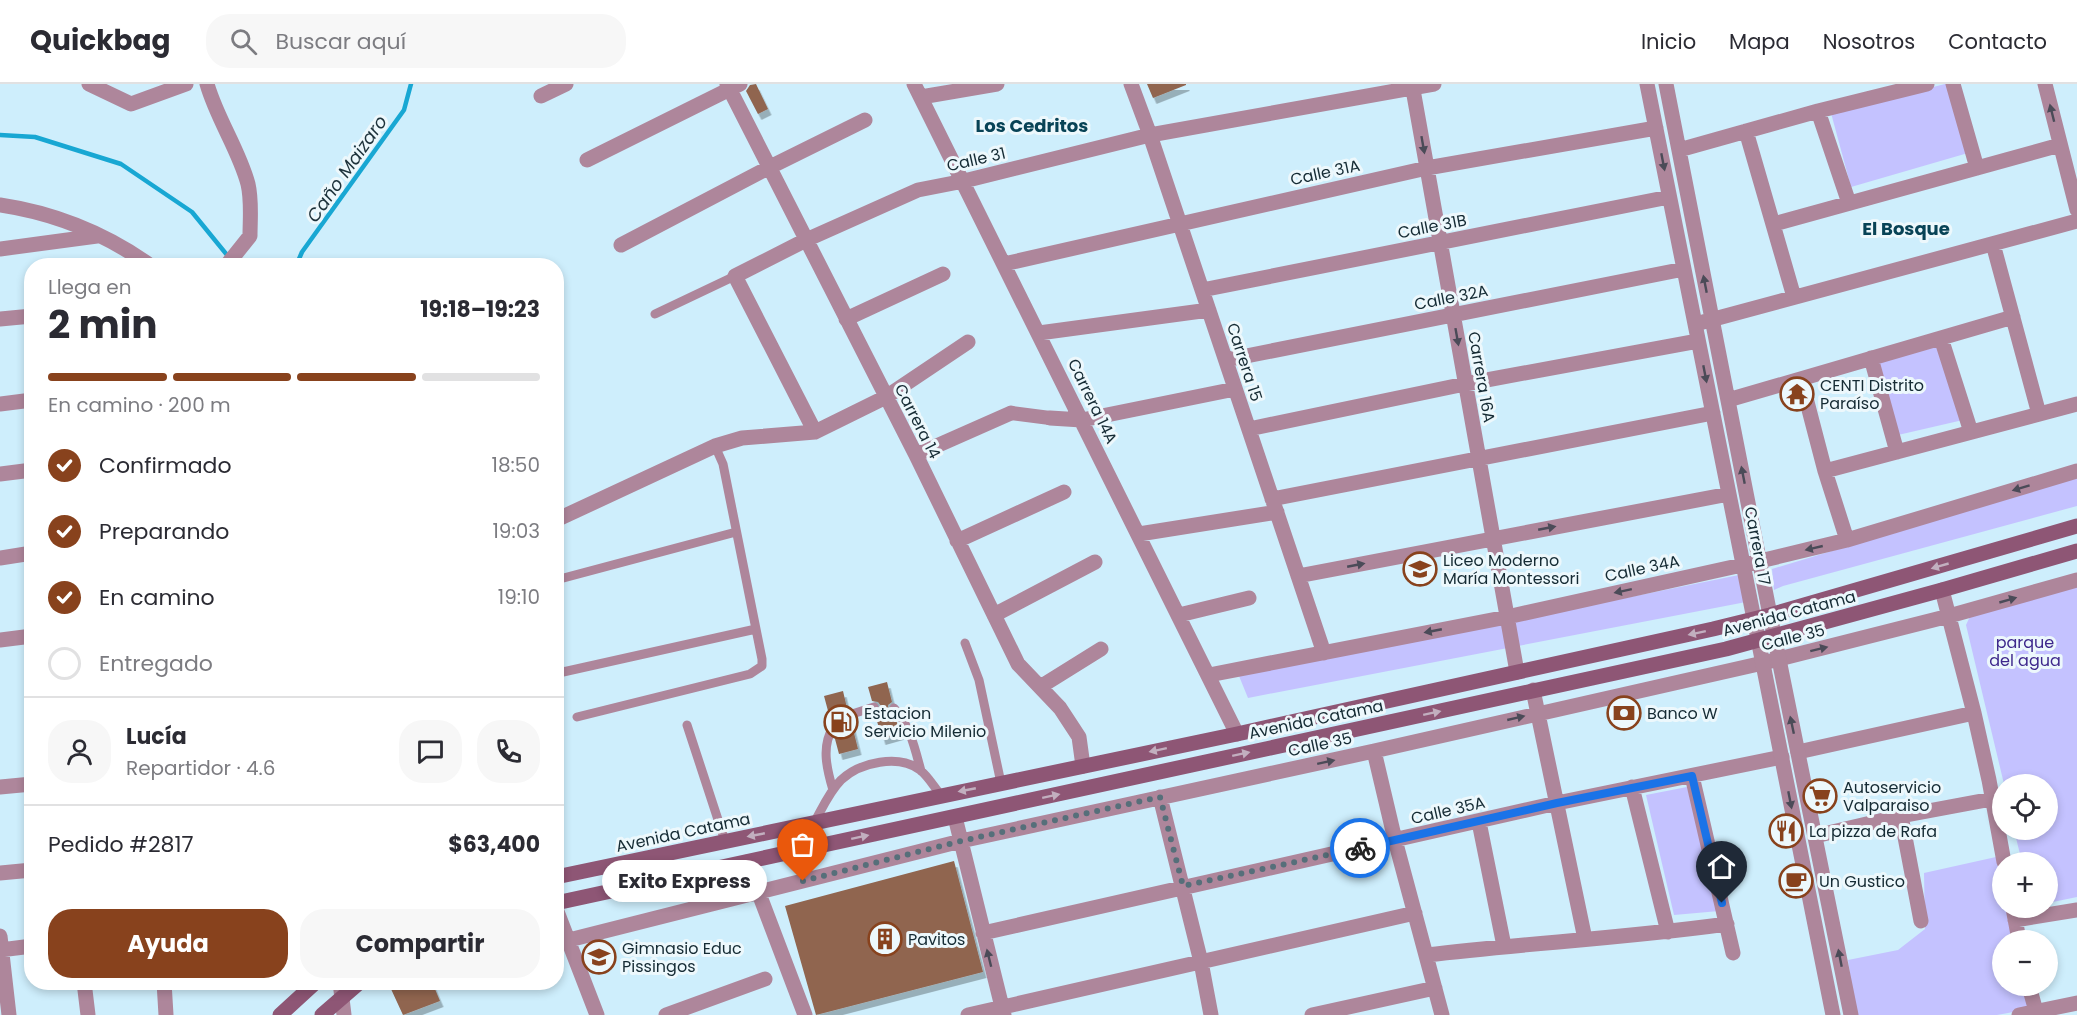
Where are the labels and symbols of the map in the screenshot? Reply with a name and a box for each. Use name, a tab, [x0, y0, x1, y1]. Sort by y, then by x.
one-way arrow	[2047, 103, 2057, 122]
water label: Caño Maizaro	[300, 110, 393, 227]
district label: Los Cedritos	[976, 113, 1088, 138]
one-way arrow	[1419, 136, 1428, 155]
street label: Calle 31	[944, 142, 1008, 177]
one-way arrow	[1658, 153, 1668, 171]
street label: Calle 31A	[1288, 154, 1362, 191]
street label: Calle 31B	[1396, 209, 1469, 244]
district label: El Bosque	[1862, 216, 1950, 241]
one-way arrow	[1700, 274, 1709, 293]
street label: Calle 32A	[1412, 279, 1490, 316]
street label: Carrera 15	[1221, 320, 1268, 404]
one-way arrow	[1453, 328, 1462, 347]
street label: Carrera 16A	[1462, 330, 1501, 425]
street label: Carrera 14A	[1062, 355, 1123, 448]
one-way arrow	[1701, 364, 1710, 383]
place label: CENTI Distrito Paraíso	[1820, 374, 1924, 415]
temple icon: CENTI Distrito Paraíso	[1779, 376, 1815, 412]
street label: Carrera 14	[889, 380, 946, 463]
one-way arrow	[1738, 465, 1747, 484]
one-way arrow	[2012, 484, 2030, 493]
street label: Carrera 17	[1739, 505, 1776, 588]
one-way arrow	[1538, 523, 1557, 532]
one-way arrow	[1804, 544, 1823, 554]
place label: Liceo Moderno María Montessori	[1443, 549, 1579, 590]
street label: Calle 34A	[1603, 549, 1682, 588]
school or university icon: Liceo Moderno María Montessori	[1402, 551, 1438, 587]
one-way arrow	[1346, 560, 1365, 569]
one-way arrow	[1931, 561, 1949, 571]
street label: Avenida Catama	[1720, 585, 1858, 642]
one-way arrow	[1614, 587, 1633, 596]
one-way arrow	[1999, 594, 2017, 604]
street label: Calle 35	[1759, 618, 1827, 656]
one-way arrow	[1423, 627, 1442, 637]
one-way arrow	[1688, 628, 1706, 638]
park label: parque del agua	[1989, 631, 2061, 672]
one-way arrow	[1810, 644, 1829, 654]
street label: Avenida Catama	[1247, 694, 1385, 745]
bank icon: Banco W	[1606, 695, 1642, 731]
place label: Estacion Servicio Milenio	[864, 702, 986, 743]
place label: Banco W	[1647, 702, 1718, 725]
fuel station icon: Estacion Servicio Milenio	[823, 704, 859, 740]
one-way arrow	[1422, 707, 1441, 717]
one-way arrow	[1507, 713, 1525, 723]
one-way arrow	[1787, 716, 1797, 735]
street label: Calle 35	[1286, 727, 1354, 762]
one-way arrow	[1148, 746, 1167, 756]
one-way arrow	[1232, 749, 1251, 758]
one-way arrow	[1316, 756, 1335, 766]
place label: Autoservicio Valparaiso	[1843, 776, 1941, 817]
supermarket icon: Autoservicio Valparaiso	[1802, 778, 1838, 814]
one-way arrow	[957, 786, 976, 795]
one-way arrow	[1041, 790, 1060, 800]
street label: Calle 35A	[1409, 791, 1488, 830]
one-way arrow	[1786, 791, 1795, 810]
street label: Avenida Catama	[614, 807, 752, 858]
restaurant icon: La pizza de Rafa	[1768, 813, 1804, 849]
courier	[1330, 818, 1390, 878]
pin	[777, 819, 828, 881]
place label: La pizza de Rafa	[1809, 820, 1937, 843]
one-way arrow	[746, 831, 765, 840]
one-way arrow	[851, 832, 869, 842]
pin	[1696, 841, 1747, 903]
callout: Exito Express	[602, 860, 767, 902]
cafe icon: Un Gustico	[1778, 863, 1814, 899]
place label: Un Gustico	[1819, 870, 1905, 893]
building icon: Pavitos	[867, 921, 903, 957]
place label: Pavitos	[908, 928, 965, 951]
place label: Gimnasio Educ Pissingos	[622, 937, 742, 978]
school or university icon: Gimnasio Educ Pissingos	[581, 939, 617, 975]
one-way arrow	[1835, 948, 1844, 967]
one-way arrow	[984, 949, 994, 967]

